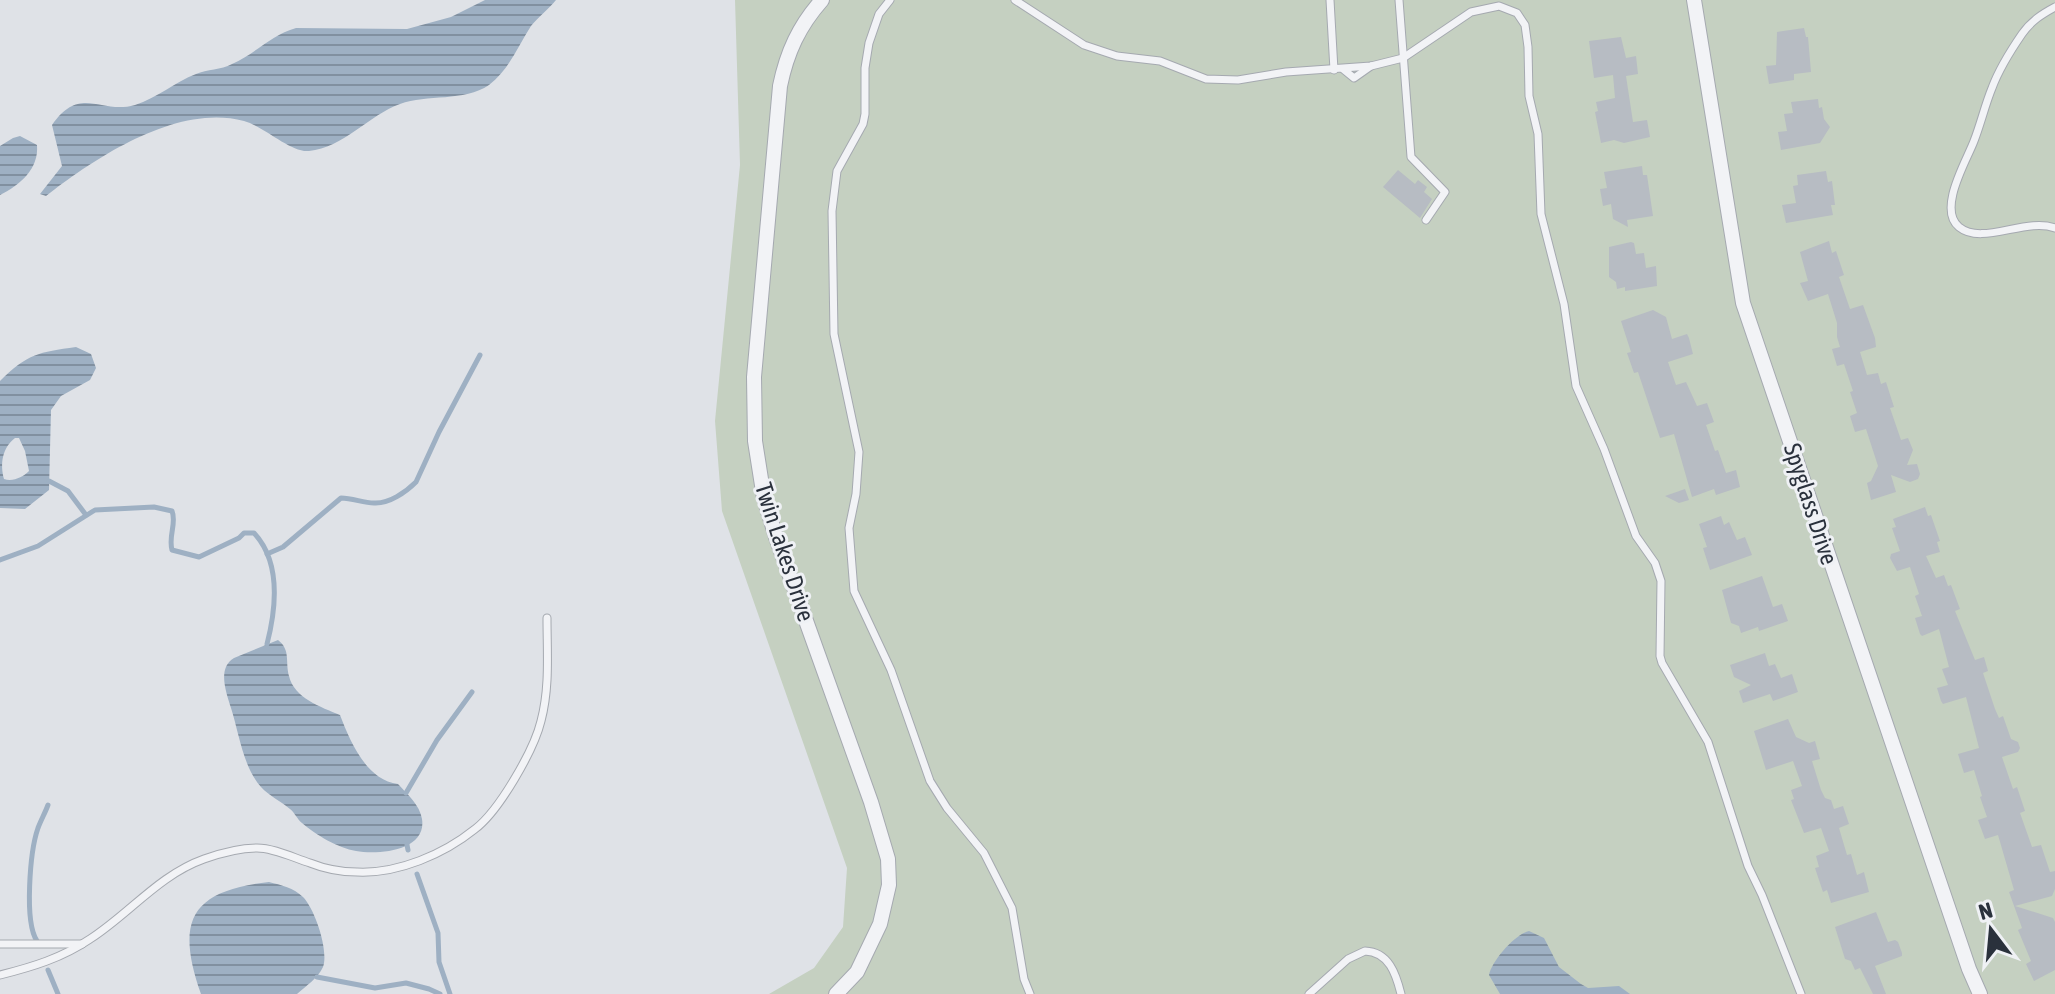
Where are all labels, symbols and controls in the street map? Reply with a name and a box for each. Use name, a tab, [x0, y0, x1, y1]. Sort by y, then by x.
street label: Spyglass Drive	[1779, 440, 1843, 568]
street label: Twin Lakes Drive	[750, 479, 820, 625]
north arrow	[1951, 890, 2031, 970]
text: N	[1976, 896, 1995, 925]

